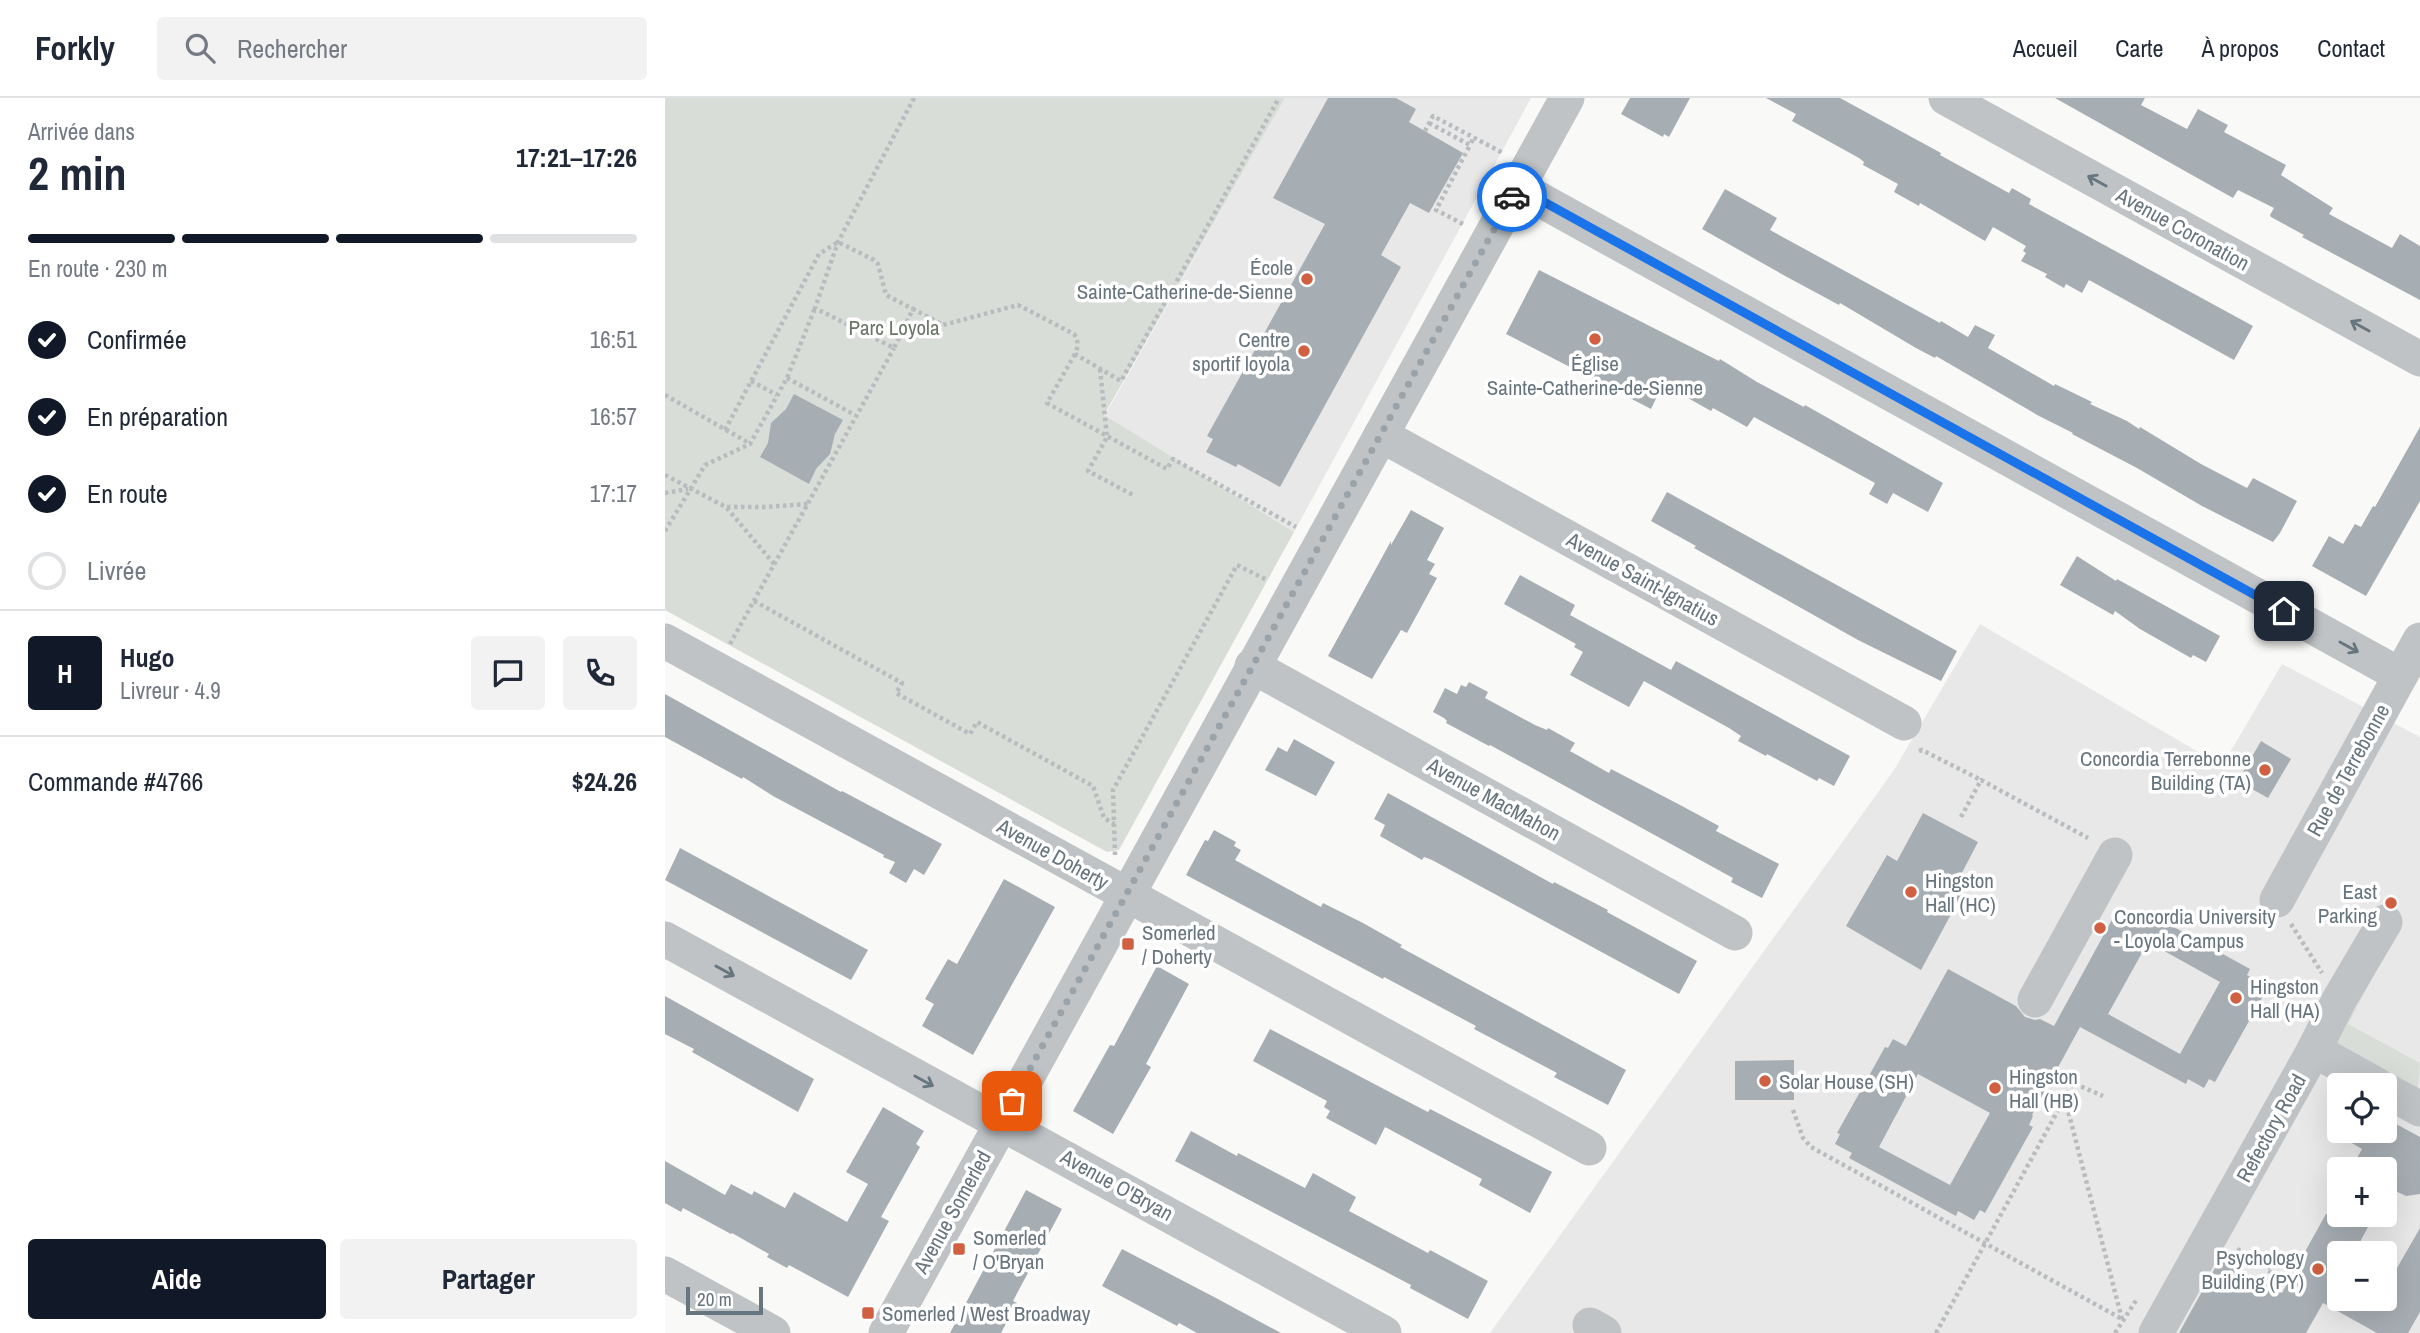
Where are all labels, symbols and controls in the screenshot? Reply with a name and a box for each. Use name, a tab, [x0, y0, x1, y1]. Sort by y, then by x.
search box	[157, 17, 647, 80]
text: Forkly	[35, 26, 115, 70]
icon: search	[181, 29, 219, 67]
text: Rechercher	[237, 31, 347, 66]
text: Accueil	[2013, 32, 2077, 64]
text: Carte	[2115, 32, 2163, 64]
text: À propos	[2201, 32, 2279, 64]
text: Contact	[2317, 32, 2385, 64]
text: Arrivée dans	[28, 116, 135, 147]
text: 17:21–17:26	[516, 140, 637, 175]
text: 2 min	[28, 142, 127, 204]
courier	[1477, 162, 1547, 232]
one-way arrow	[2087, 174, 2107, 188]
icon: car	[1493, 178, 1531, 216]
street label: Avenue Coronation	[2110, 180, 2255, 278]
text: En route · 230 m	[28, 253, 167, 284]
place label: École Sainte-Catherine-de-Sienne	[1077, 253, 1293, 306]
marker: École Sainte-Catherine-de-Sienne	[1299, 271, 1315, 287]
park label: Parc Loyola	[849, 313, 940, 342]
one-way arrow	[2350, 319, 2371, 332]
icon: check	[28, 321, 66, 359]
text: Confirmée	[87, 322, 187, 357]
text: 16:51	[590, 324, 637, 355]
place label: Centre sportif loyola	[1192, 325, 1290, 378]
marker: Église Sainte-Catherine-de-Sienne	[1587, 331, 1603, 347]
marker: Centre sportif loyola	[1296, 343, 1312, 359]
place label: Église Sainte-Catherine-de-Sienne	[1487, 349, 1703, 402]
icon: check	[28, 398, 66, 436]
text: En préparation	[87, 399, 228, 434]
text: 16:57	[590, 401, 637, 432]
icon: check	[28, 475, 66, 513]
text: En route	[87, 476, 168, 511]
text: 17:17	[590, 478, 637, 509]
street label: Avenue Saint-Ignatius	[1561, 525, 1724, 633]
text: Livrée	[87, 553, 146, 588]
pin	[2254, 581, 2314, 641]
icon: home	[2265, 592, 2303, 630]
button: chat	[471, 636, 545, 710]
button: phone	[563, 636, 637, 710]
text: Hugo	[120, 640, 174, 675]
one-way arrow	[2338, 641, 2359, 654]
text: H	[57, 656, 73, 691]
text: Livreur · 4.9	[120, 675, 221, 706]
street label: Rue de Terrebonne	[2300, 699, 2396, 841]
place label: Concordia Terrebonne Building (TA)	[2080, 744, 2251, 797]
street label: Avenue MacMahon	[1421, 750, 1566, 848]
marker: Concordia Terrebonne Building (TA)	[2257, 762, 2273, 778]
text: Commande #4766	[28, 764, 203, 799]
text: $24.26	[572, 764, 637, 799]
street label: Avenue Doherty	[991, 811, 1114, 897]
place label: Hingston Hall (HC)	[1925, 866, 1996, 919]
place label: East Parking	[2318, 877, 2377, 930]
marker: Hingston Hall (HC)	[1903, 884, 1919, 900]
marker: East Parking	[2383, 895, 2399, 911]
place label: Concordia University - Loyola Campus	[2114, 902, 2276, 955]
place label: Somerled / Doherty	[1142, 918, 1216, 971]
marker: Concordia University - Loyola Campus	[2092, 920, 2108, 936]
marker: Somerled / Doherty	[1120, 936, 1136, 952]
one-way arrow	[714, 965, 735, 978]
place label: Hingston Hall (HA)	[2250, 972, 2320, 1025]
marker: Hingston Hall (HA)	[2228, 990, 2244, 1006]
place label: Hingston Hall (HB)	[2009, 1062, 2079, 1115]
place label: Solar House (SH)	[1779, 1067, 1914, 1096]
street label: Refectory Road	[2229, 1069, 2313, 1187]
pin	[982, 1071, 1042, 1131]
marker: Solar House (SH)	[1757, 1073, 1773, 1089]
map controls	[2327, 1073, 2397, 1311]
button: locate	[2327, 1073, 2397, 1143]
one-way arrow	[914, 1074, 934, 1088]
marker: Hingston Hall (HB)	[1987, 1080, 2003, 1096]
icon: bag	[993, 1082, 1031, 1120]
street label: Avenue O'Bryan	[1055, 1142, 1179, 1228]
street label: Avenue Somerled	[906, 1145, 998, 1280]
button: +	[2327, 1157, 2397, 1227]
place label: Somerled / O'Bryan	[973, 1223, 1047, 1276]
button: Aide	[28, 1239, 326, 1319]
button: Partager	[340, 1239, 637, 1319]
marker: Somerled / O'Bryan	[951, 1241, 967, 1257]
button: −	[2327, 1241, 2397, 1311]
place label: Psychology Building (PY)	[2202, 1243, 2304, 1296]
marker: Psychology Building (PY)	[2310, 1261, 2326, 1277]
scale bar	[686, 1284, 763, 1316]
text: 20 m	[697, 1286, 732, 1312]
place label: Somerled / West Broadway	[882, 1299, 1091, 1328]
marker: Somerled / West Broadway	[860, 1305, 876, 1321]

